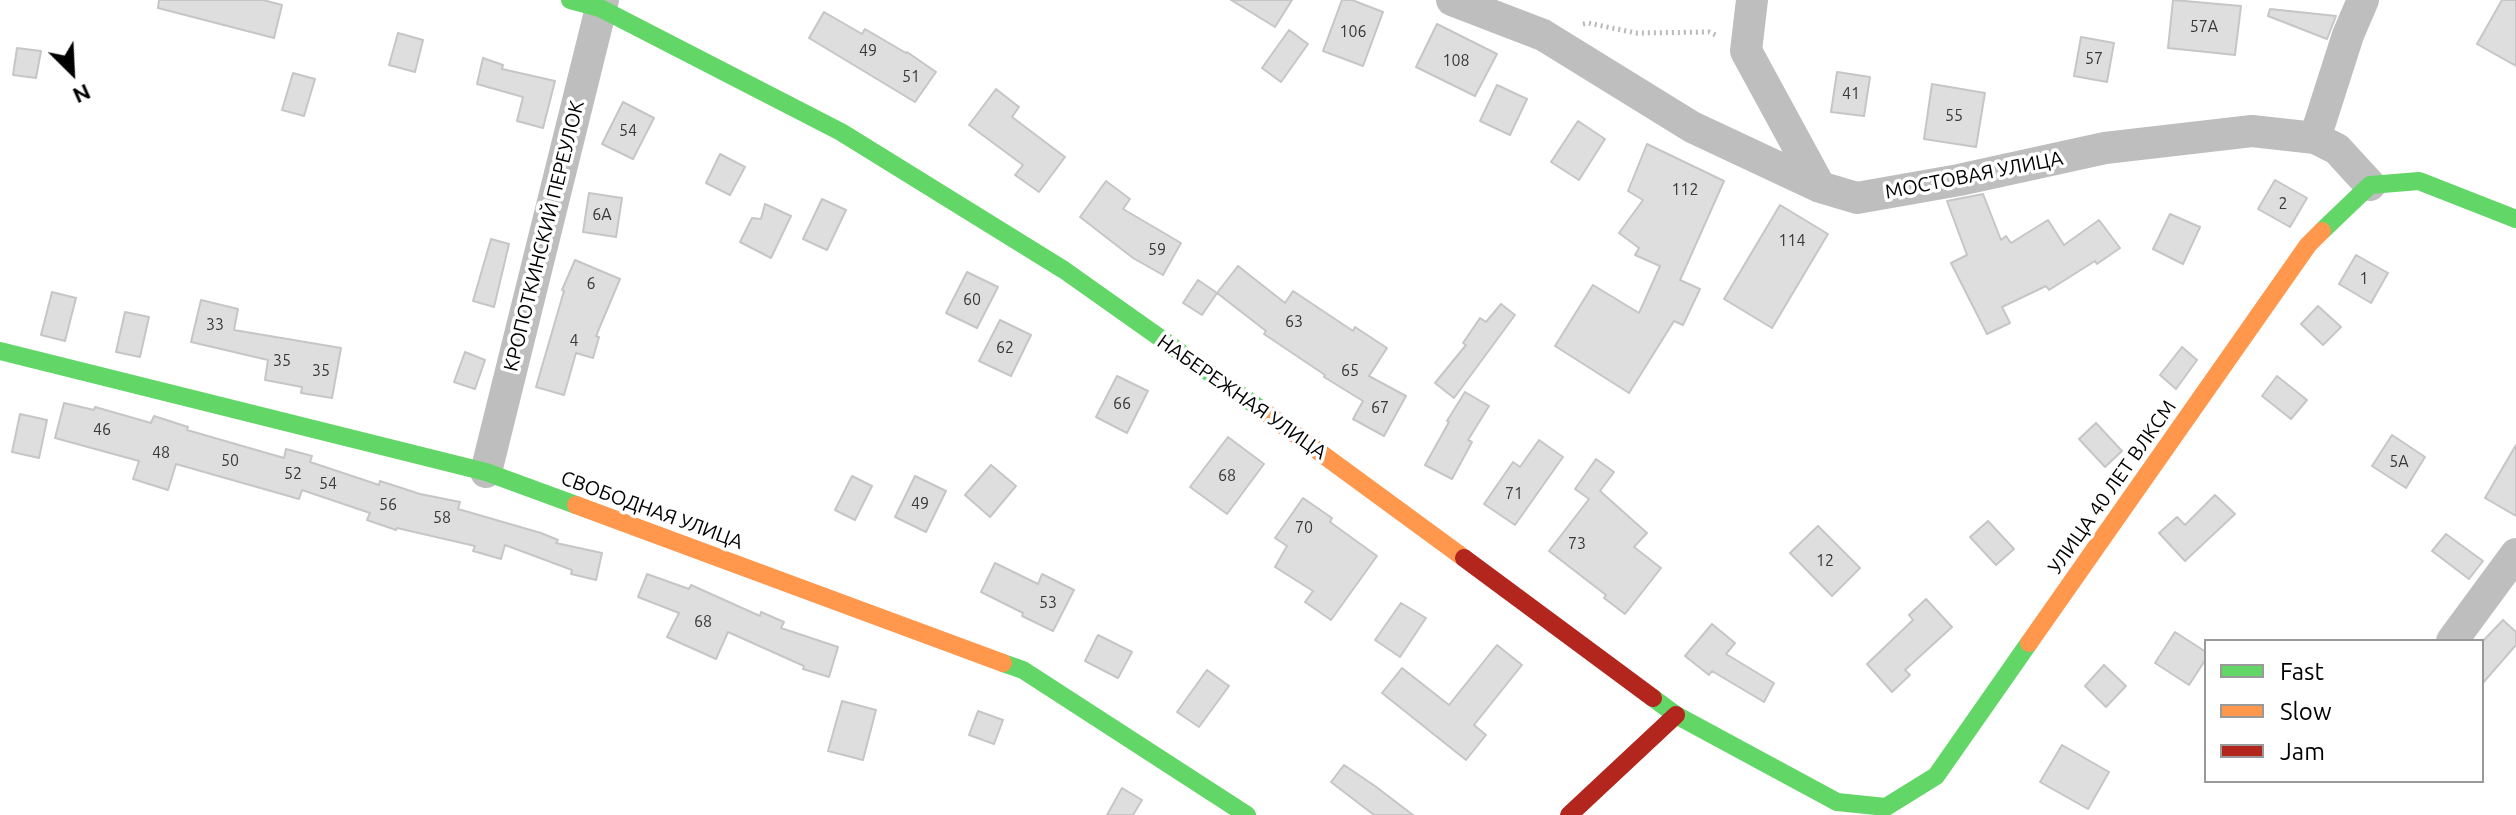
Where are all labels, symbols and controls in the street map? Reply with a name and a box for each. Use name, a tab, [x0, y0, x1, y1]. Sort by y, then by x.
house number: 57А	[2190, 17, 2218, 37]
house number: 106	[1339, 22, 1367, 42]
north arrow	[32, 32, 112, 112]
house number: 49	[859, 41, 877, 61]
house number: 57	[2085, 49, 2103, 69]
house number: 108	[1442, 51, 1470, 71]
house number: 51	[902, 67, 920, 87]
text: N	[69, 80, 95, 109]
house number: 41	[1842, 84, 1860, 104]
street label: КРОПОТКИНСКИЙ ПЕРЕУЛОК	[499, 98, 589, 374]
house number: 55	[1945, 106, 1963, 126]
house number: 54	[619, 121, 637, 141]
street label: МОСТОВАЯ УЛИЦА	[1883, 146, 2065, 204]
house number: 112	[1671, 180, 1699, 200]
house number: 2	[2278, 194, 2288, 214]
house number: 6А	[592, 205, 612, 225]
house number: 114	[1778, 231, 1806, 251]
house number: 59	[1148, 240, 1166, 260]
house number: 1	[2359, 269, 2369, 289]
house number: 6	[586, 274, 596, 294]
house number: 60	[963, 290, 981, 310]
house number: 63	[1285, 312, 1303, 332]
house number: 33	[206, 315, 224, 335]
street label: НАБЕРЕЖНАЯ УЛИЦА	[1153, 329, 1331, 465]
house number: 4	[569, 331, 579, 351]
house number: 62	[996, 338, 1014, 358]
house number: 35	[273, 351, 291, 371]
house number: 35	[312, 361, 330, 381]
house number: 65	[1341, 361, 1359, 381]
house number: 66	[1113, 394, 1131, 414]
street label: УЛИЦА 40 ЛЕТ ВЛКСМ	[2043, 396, 2181, 578]
house number: 67	[1371, 398, 1389, 418]
house number: 46	[93, 420, 111, 440]
house number: 48	[152, 443, 170, 463]
house number: 50	[221, 451, 239, 471]
house number: 5А	[2389, 452, 2409, 472]
house number: 52	[284, 464, 302, 484]
street label: СВОБОДНАЯ УЛИЦА	[558, 466, 746, 554]
house number: 68	[1218, 466, 1236, 486]
house number: 54	[319, 474, 337, 494]
house number: 71	[1505, 484, 1523, 504]
house number: 49	[911, 494, 929, 514]
house number: 56	[379, 495, 397, 515]
house number: 58	[433, 508, 451, 528]
house number: 70	[1295, 518, 1313, 538]
house number: 73	[1568, 534, 1586, 554]
house number: 12	[1816, 551, 1834, 571]
house number: 53	[1039, 593, 1057, 613]
house number: 68	[694, 612, 712, 632]
legend	[2204, 639, 2484, 783]
text: Fast	[2280, 658, 2324, 685]
text: Slow	[2280, 698, 2332, 725]
text: Jam	[2280, 738, 2325, 765]

